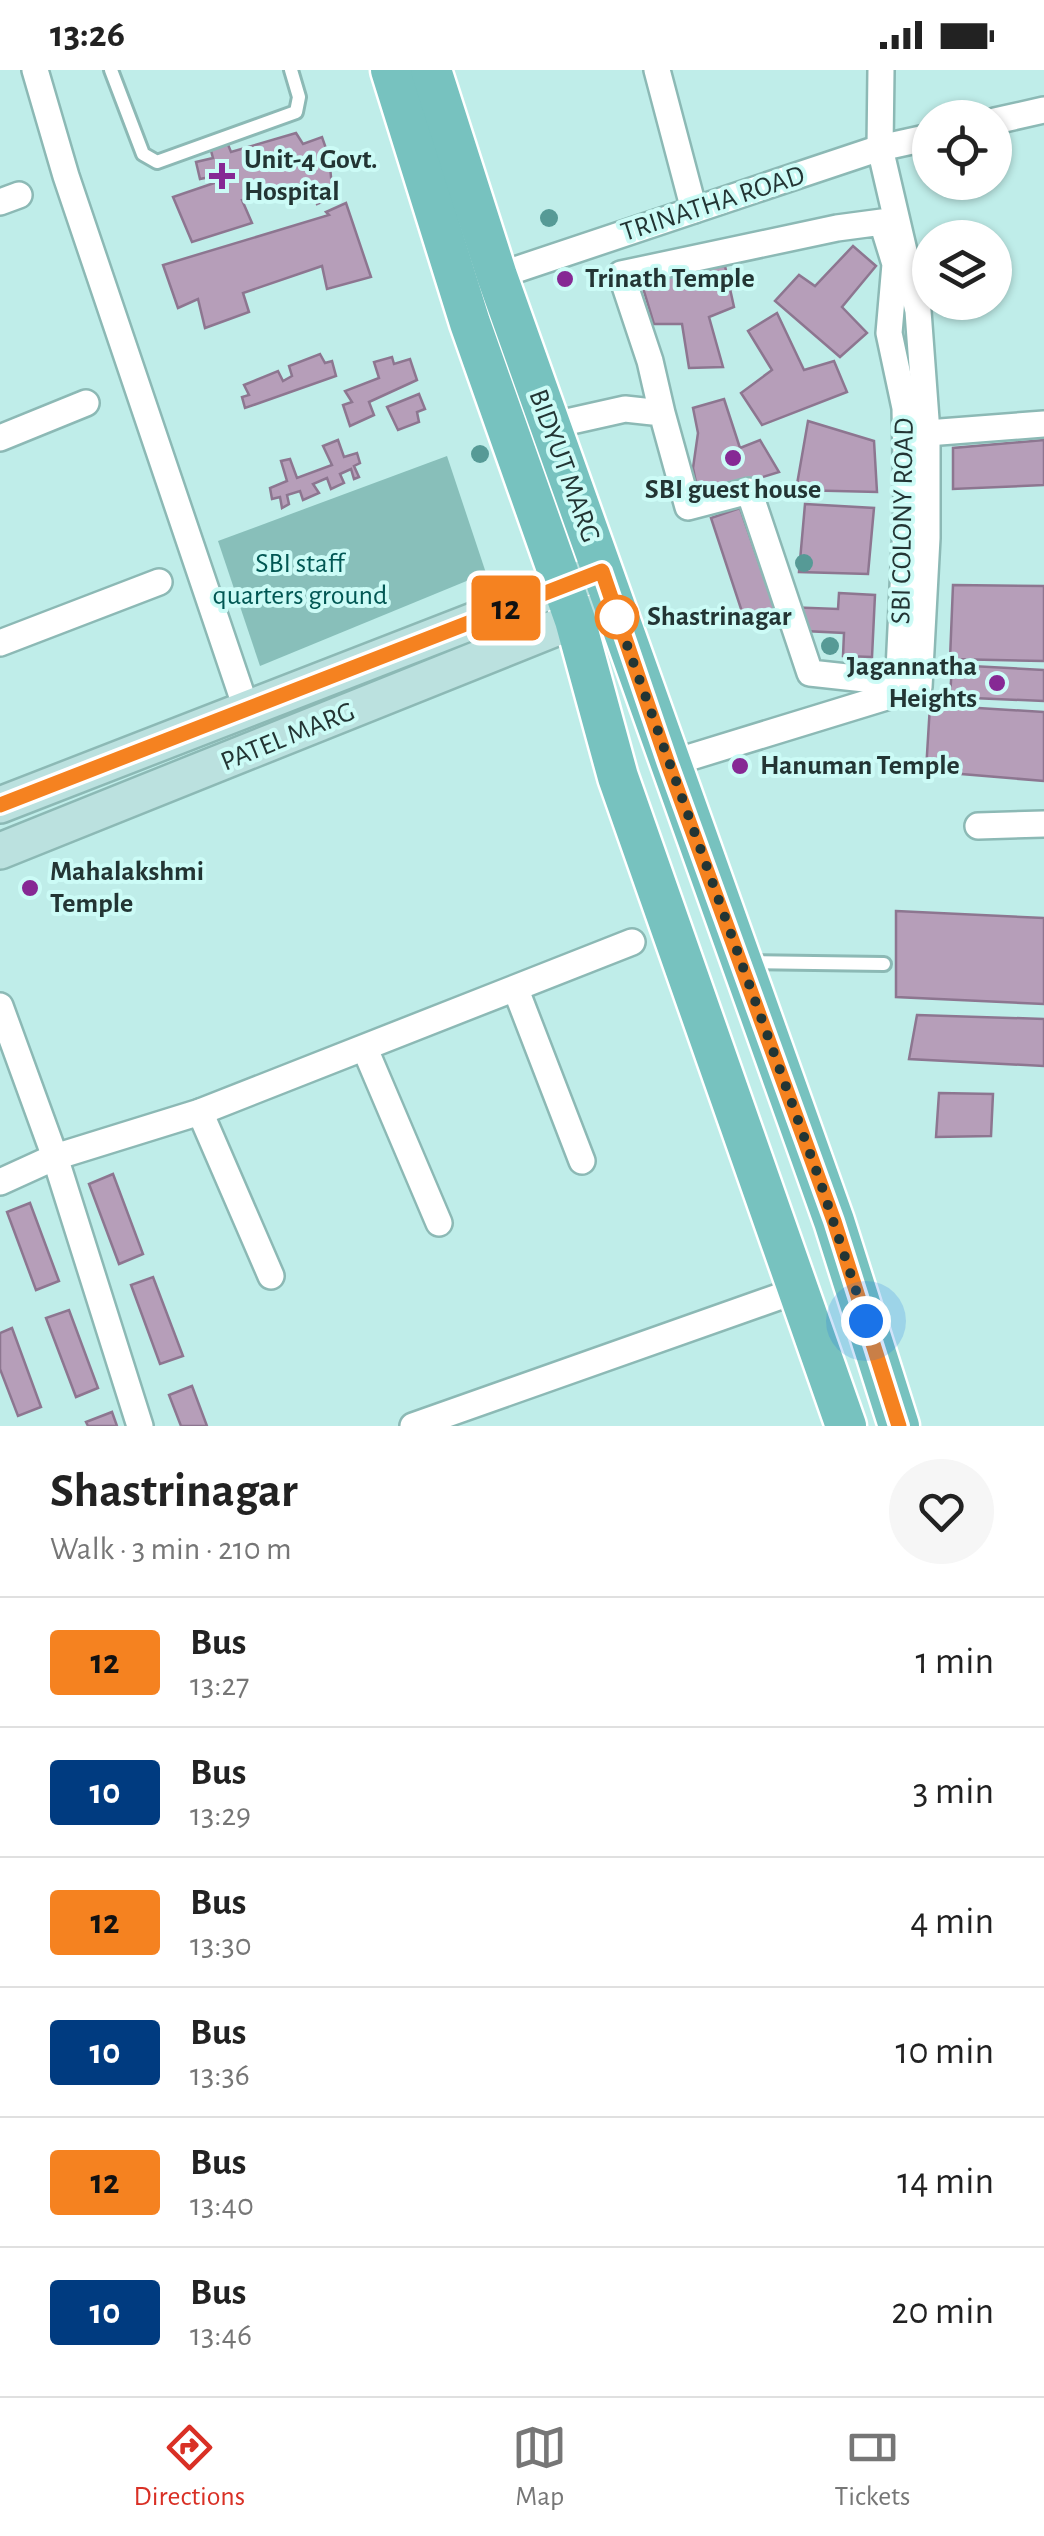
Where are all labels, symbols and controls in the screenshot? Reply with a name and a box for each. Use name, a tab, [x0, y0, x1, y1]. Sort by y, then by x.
text: 13:26	[50, 16, 125, 54]
map controls	[912, 100, 1012, 320]
button: locate	[912, 100, 1012, 200]
place label: Unit-4 Govt. Hospital	[244, 146, 377, 206]
street label: TRINATHA ROAD	[618, 161, 808, 247]
marker: Unit-4 Govt. Hospital	[209, 163, 235, 189]
button: layers	[912, 220, 1012, 320]
place label: Trinath Temple	[585, 265, 755, 293]
marker: Trinath Temple	[554, 268, 576, 290]
street label: BIDYUT MARG	[523, 386, 605, 546]
street label: SBI COLONY ROAD	[887, 417, 919, 625]
marker: SBI guest house	[722, 447, 744, 469]
place label: SBI guest house	[645, 476, 821, 504]
park label: SBI staff quarters ground	[212, 550, 388, 610]
line badge: 12	[461, 576, 551, 640]
text: 12	[491, 591, 521, 626]
marker: Shastrinagar	[596, 596, 638, 638]
place label: Shastrinagar	[647, 603, 792, 631]
place label: Jagannatha Heights	[847, 653, 977, 713]
marker: Jagannatha Heights	[986, 672, 1008, 694]
street label: PATEL MARG	[217, 697, 359, 777]
place label: Hanuman Temple	[760, 752, 960, 780]
marker: Hanuman Temple	[729, 755, 751, 777]
place label: Mahalakshmi Temple	[50, 858, 204, 918]
marker: Mahalakshmi Temple	[19, 877, 41, 899]
your location	[841, 1296, 891, 1346]
button: heart	[889, 1459, 994, 1564]
text: Shastrinagar	[50, 1468, 298, 1516]
text: Walk · 3 min · 210 m	[50, 1533, 292, 1565]
text: Bus	[190, 1624, 246, 1662]
text: 1 min	[915, 1643, 994, 1681]
text: 12	[90, 1645, 120, 1680]
text: 13:27	[190, 1669, 249, 1701]
text: Bus	[190, 1754, 246, 1792]
text: 3 min	[913, 1773, 994, 1811]
text: 10	[90, 1775, 120, 1810]
text: 13:29	[190, 1799, 251, 1831]
text: Bus	[190, 1884, 246, 1922]
text: 4 min	[910, 1903, 994, 1941]
text: 12	[90, 1905, 120, 1940]
text: 13:30	[190, 1929, 252, 1961]
text: Bus	[190, 2014, 246, 2052]
text: 10 min	[895, 2033, 994, 2071]
text: 10	[90, 2035, 120, 2070]
text: 13:36	[190, 2059, 250, 2091]
text: Bus	[190, 2144, 246, 2182]
text: 14 min	[897, 2163, 994, 2201]
text: 12	[90, 2165, 120, 2200]
text: 13:40	[190, 2189, 254, 2221]
text: Bus	[190, 2274, 246, 2312]
text: 20 min	[891, 2293, 994, 2331]
text: 10	[90, 2295, 120, 2330]
text: 13:46	[190, 2319, 252, 2351]
tab: Directions	[134, 2420, 245, 2514]
tab: Map	[512, 2420, 567, 2514]
tab: Tickets	[835, 2420, 910, 2514]

